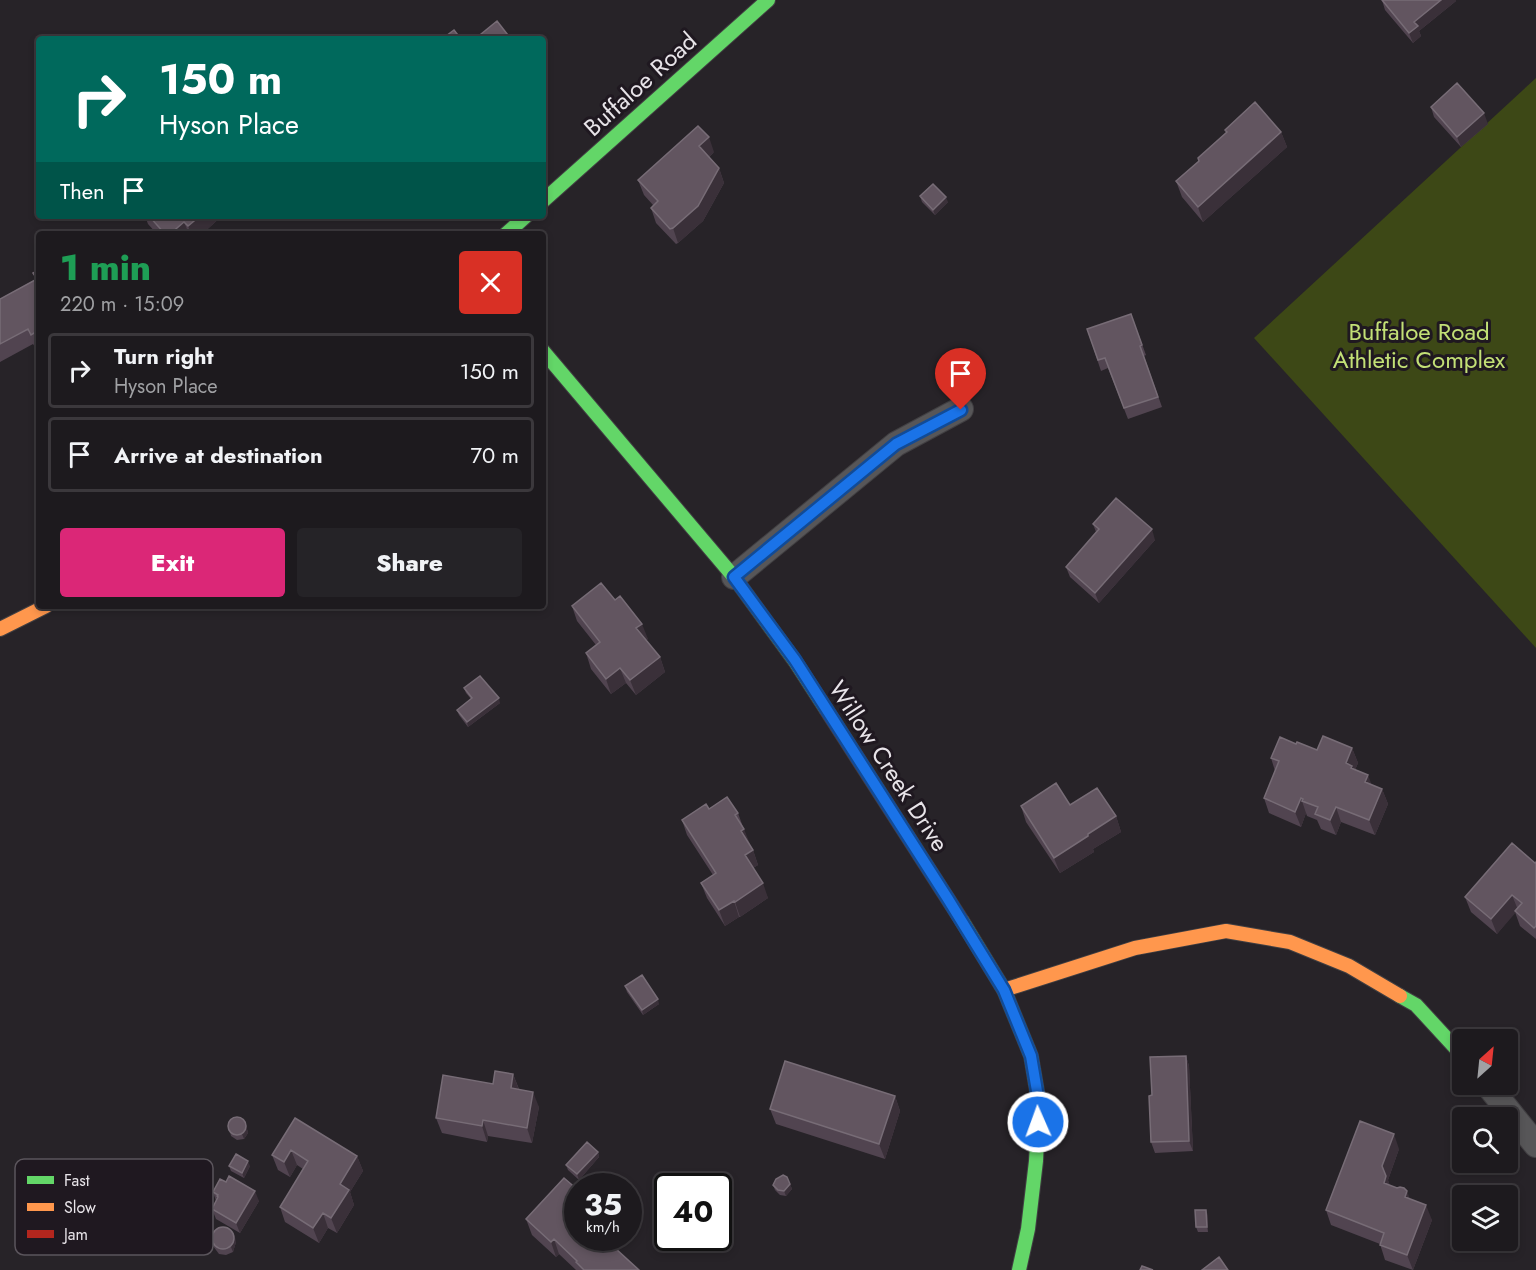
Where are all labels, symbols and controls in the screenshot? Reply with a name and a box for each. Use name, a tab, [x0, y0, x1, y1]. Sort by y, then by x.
street label: Buffaloe Road	[576, 24, 704, 144]
text: 150 m	[159, 49, 282, 110]
icon: right	[60, 60, 138, 138]
text: Hyson Place	[159, 105, 299, 144]
icon: arrive	[117, 174, 150, 207]
text: Then	[60, 175, 105, 207]
text: 1 min	[60, 241, 151, 293]
button: close	[459, 251, 522, 314]
text: 220 m · 15:09	[60, 290, 184, 319]
park label: Buffaloe Road Athletic Complex	[1333, 314, 1506, 377]
text: Turn right	[114, 340, 214, 372]
pin	[935, 348, 986, 410]
icon: right	[63, 354, 96, 387]
text: 150 m	[460, 355, 519, 387]
icon: arrive	[944, 357, 977, 390]
text: Hyson Place	[114, 372, 218, 401]
icon: arrive	[63, 438, 96, 471]
text: Arrive at destination	[114, 439, 323, 471]
text: 70 m	[470, 439, 519, 471]
button: Exit	[60, 528, 285, 597]
button: Share	[297, 528, 522, 597]
street label: Willow Creek Drive	[821, 674, 957, 858]
north arrow	[1452, 1029, 1518, 1095]
map controls	[1452, 1029, 1518, 1251]
position arrow	[1006, 1090, 1070, 1154]
button: search	[1452, 1107, 1518, 1173]
legend	[15, 1159, 213, 1255]
text: Fast	[64, 1169, 90, 1192]
speed limit sign: 40	[654, 1173, 732, 1251]
text: 35	[584, 1183, 622, 1226]
button: layers	[1452, 1185, 1518, 1251]
text: Slow	[64, 1196, 96, 1219]
text: km/h	[586, 1216, 620, 1238]
text: Jam	[62, 1223, 88, 1246]

